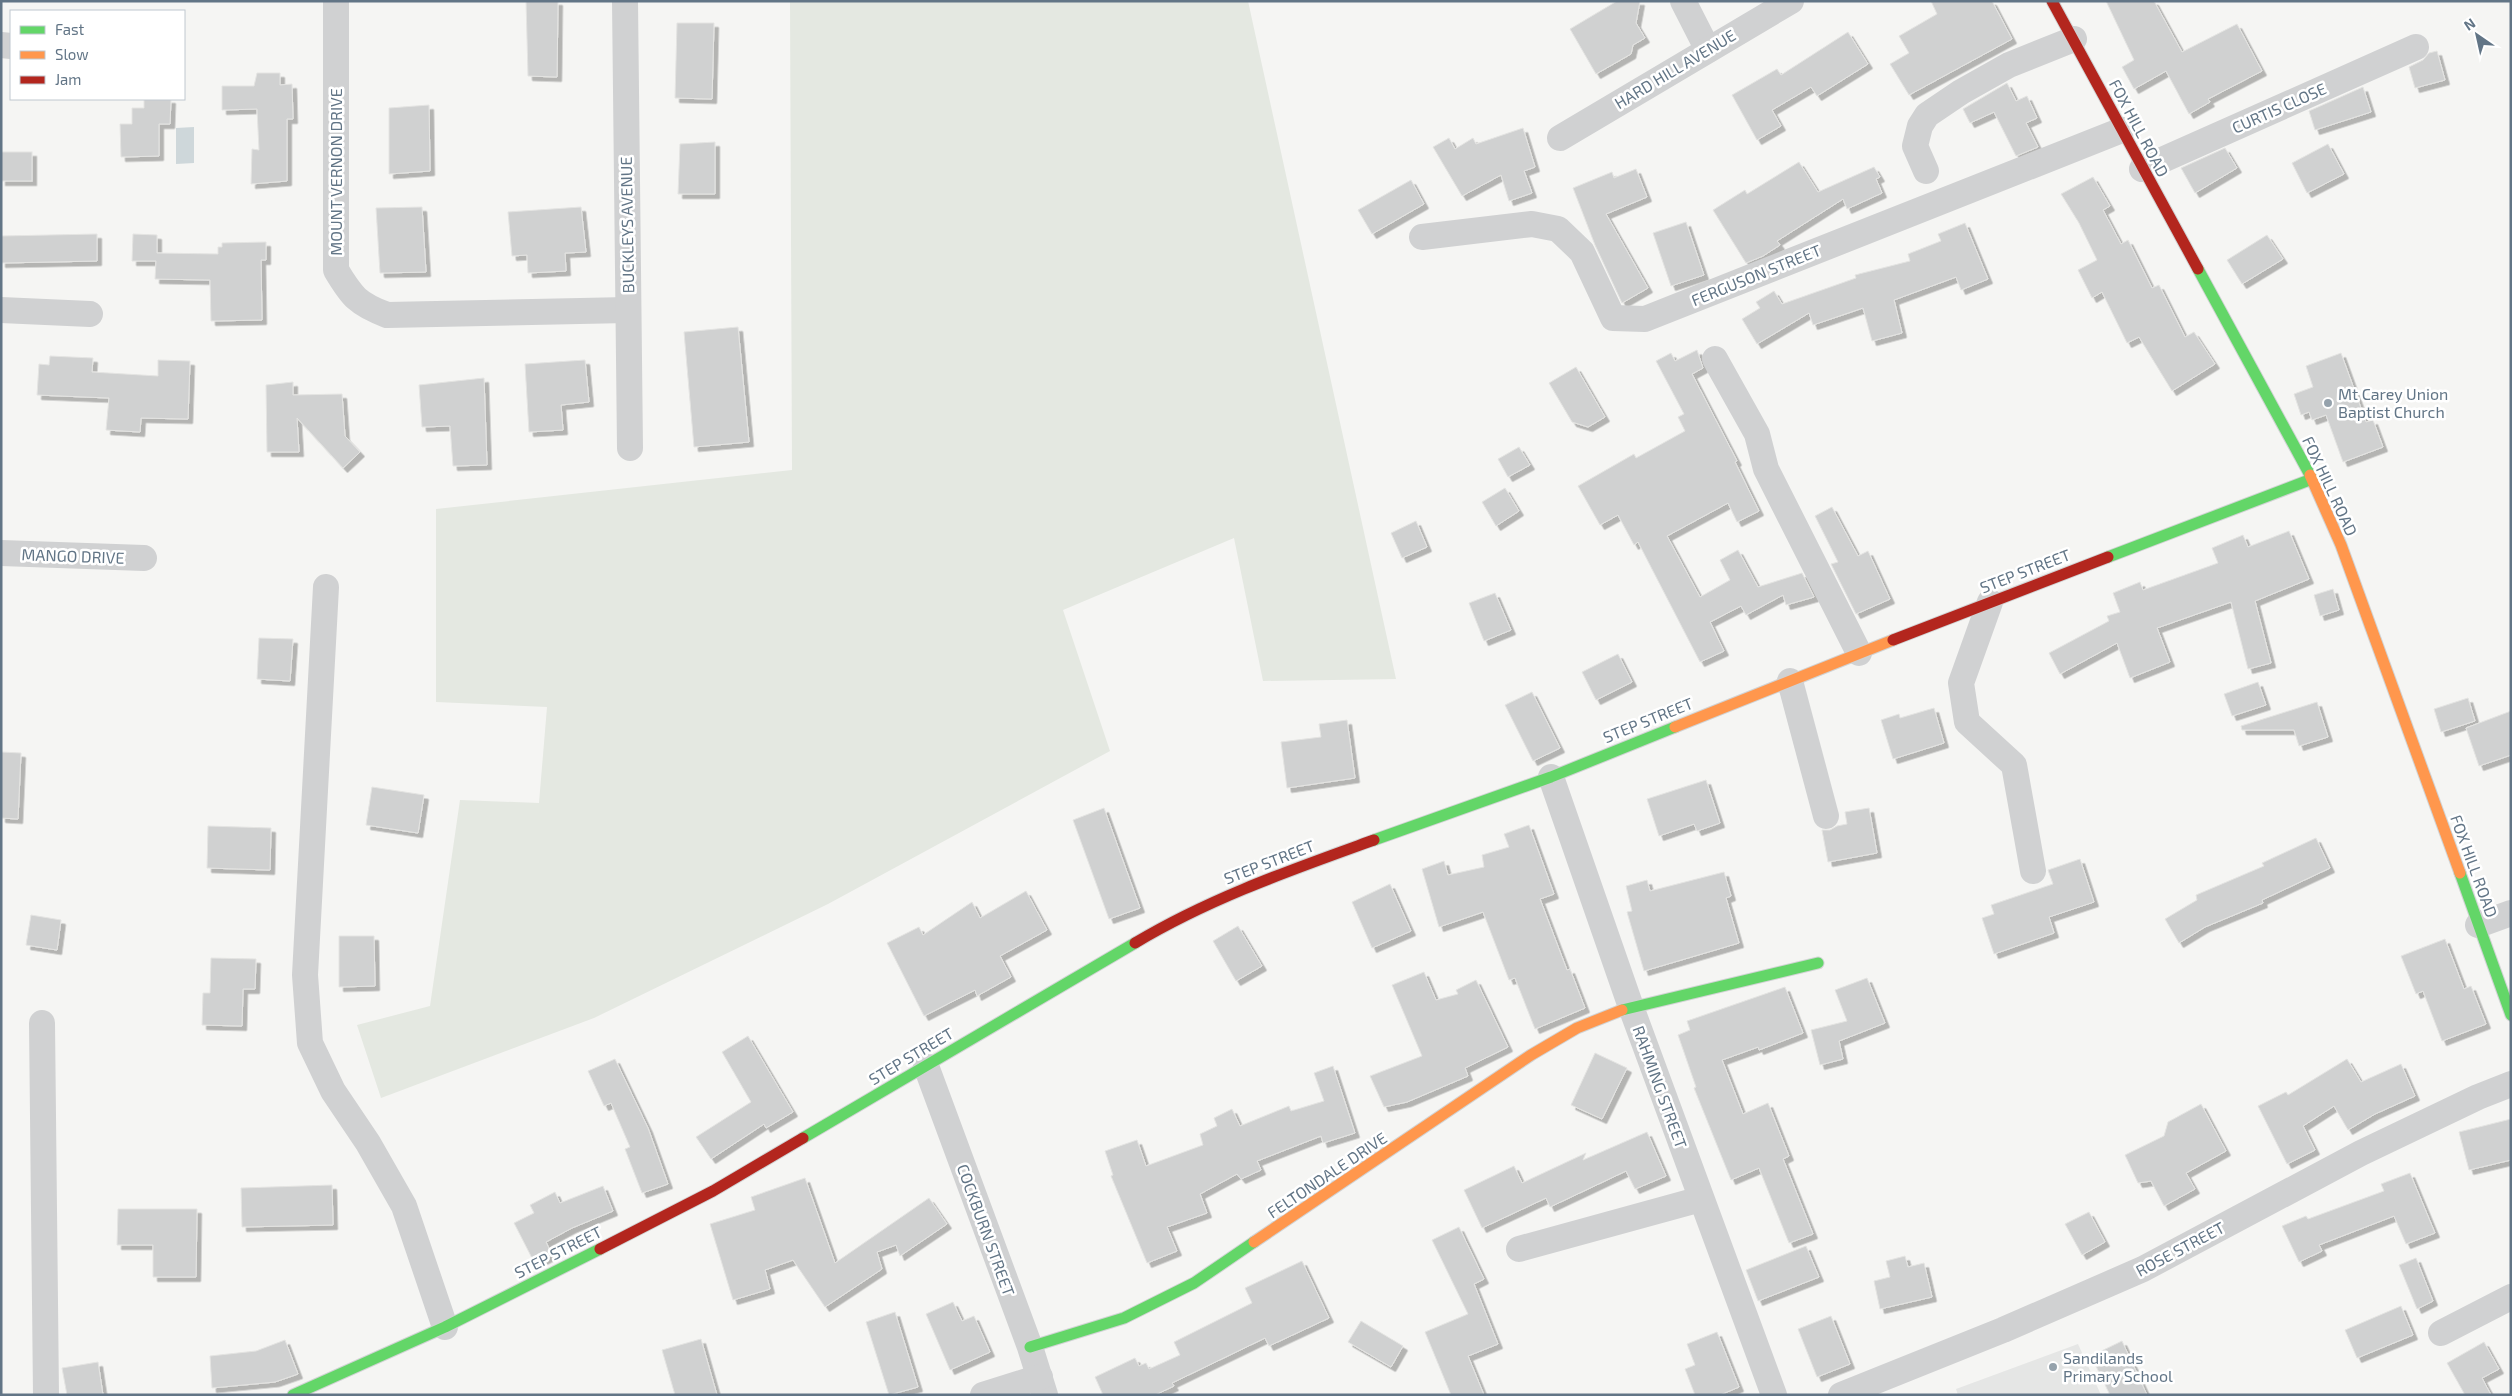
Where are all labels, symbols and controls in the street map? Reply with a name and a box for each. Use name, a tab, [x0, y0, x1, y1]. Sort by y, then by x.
legend	[10, 10, 185, 100]
north arrow	[2452, 10, 2502, 60]
text: N	[2461, 14, 2478, 34]
text: Fast	[55, 20, 85, 38]
street label: HARD HILL AVENUE	[1611, 25, 1739, 112]
text: Slow	[55, 45, 89, 63]
text: Jam	[55, 70, 81, 88]
street label: FOX HILL ROAD	[2106, 76, 2173, 180]
street label: CURTIS CLOSE	[2229, 78, 2329, 137]
street label: MOUNT VERNON DRIVE	[326, 88, 345, 256]
street label: BUCKLEYS AVENUE	[616, 157, 637, 293]
street label: FERGUSON STREET	[1688, 240, 1823, 309]
place label: Mt Carey Union Baptist Church	[2338, 384, 2448, 421]
marker: Mt Carey Union Baptist Church	[2322, 397, 2334, 409]
street label: FOX HILL ROAD	[2299, 433, 2362, 539]
street label: MANGO DRIVE	[21, 544, 125, 567]
street label: STEP STREET	[1977, 545, 2073, 596]
street label: STEP STREET	[1600, 693, 1696, 746]
street label: FOX HILL ROAD	[2447, 812, 2502, 920]
street label: STEP STREET	[1221, 836, 1317, 887]
street label: STEP STREET	[865, 1023, 956, 1088]
street label: RAHMING STREET	[1629, 1023, 1691, 1151]
street label: FELTONDALE DRIVE	[1263, 1128, 1390, 1222]
street label: COCKBURN STREET	[954, 1161, 1019, 1298]
street label: ROSE STREET	[2132, 1217, 2227, 1280]
street label: STEP STREET	[511, 1221, 605, 1282]
place label: Sandilands Primary School	[2063, 1348, 2173, 1385]
marker: Sandilands Primary School	[2047, 1361, 2059, 1373]

